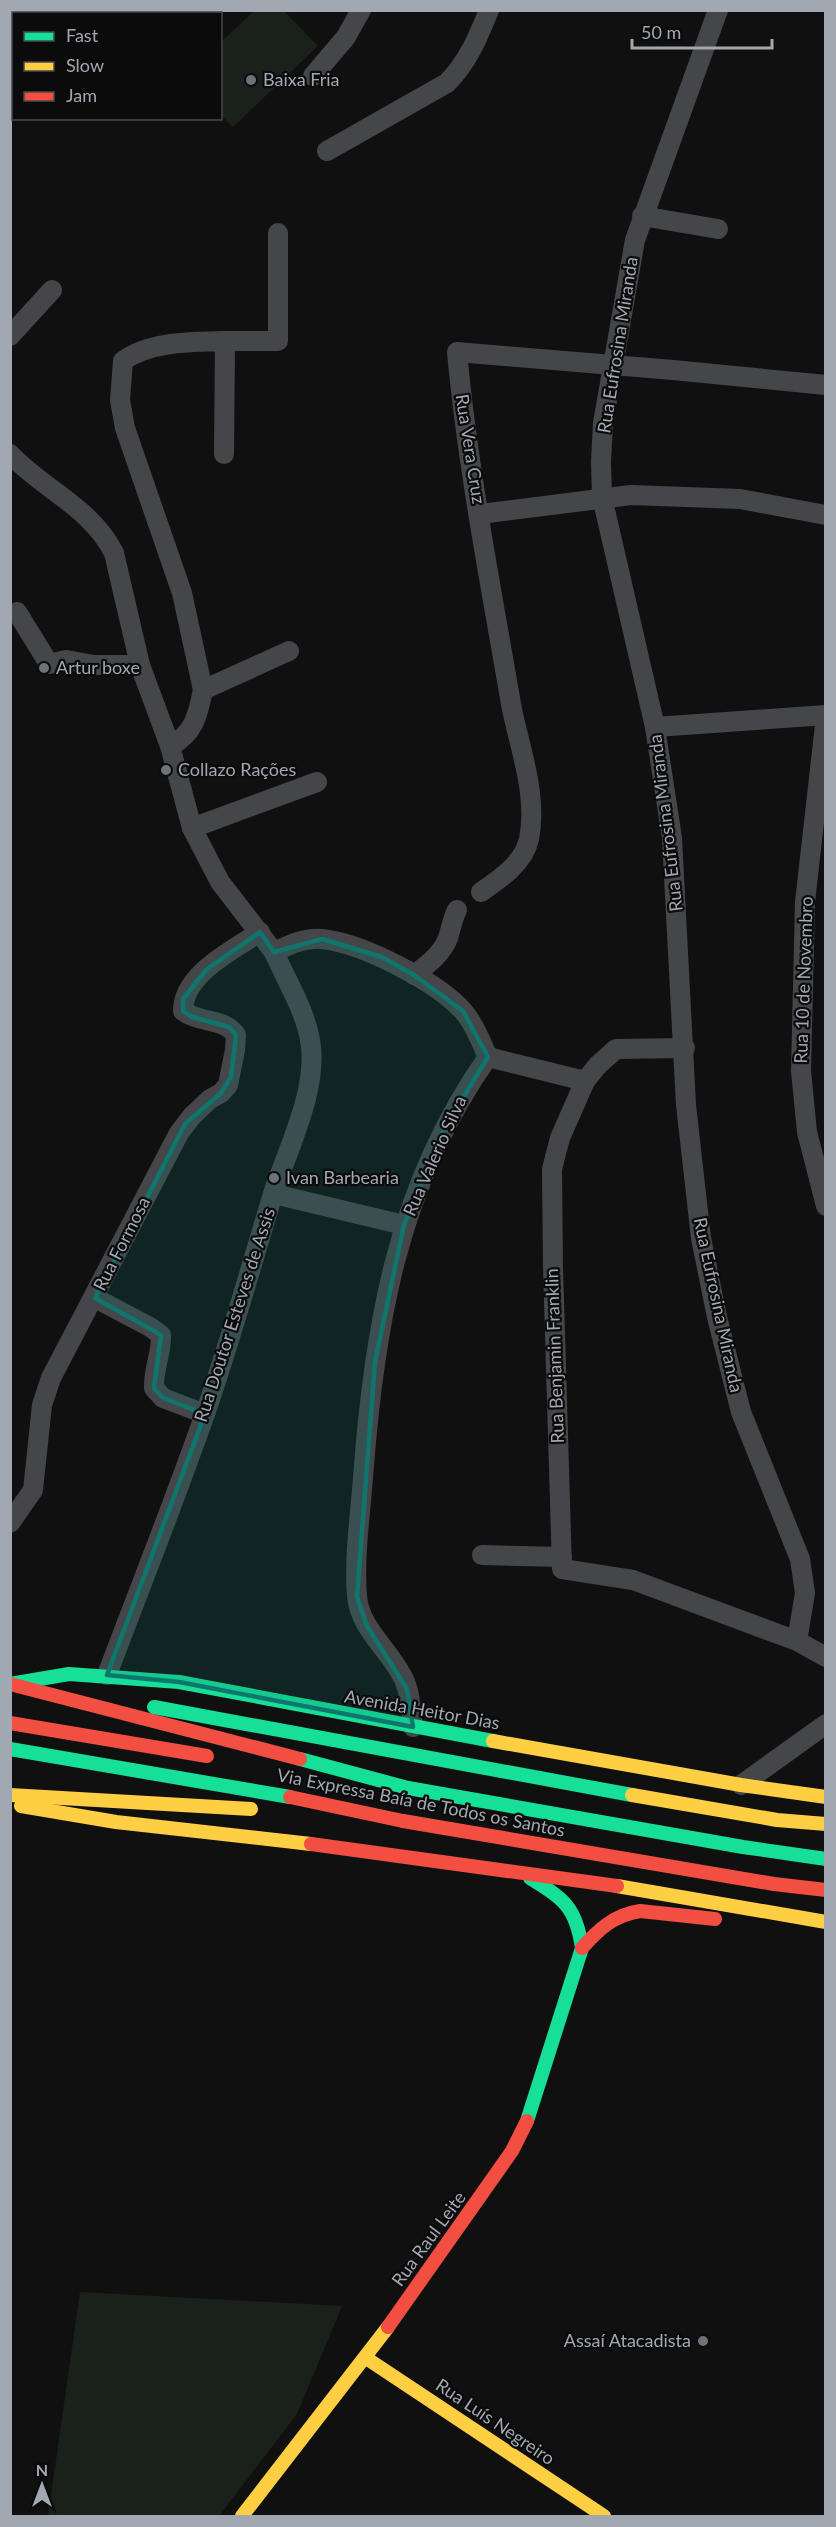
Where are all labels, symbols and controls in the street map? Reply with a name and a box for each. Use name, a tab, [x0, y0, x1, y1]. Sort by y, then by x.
legend	[12, 12, 222, 120]
scale bar	[632, 12, 772, 50]
text: 50 m	[641, 21, 681, 43]
text: Fast	[66, 24, 99, 46]
text: Slow	[66, 54, 104, 76]
place label: Baixa Fria	[263, 68, 340, 90]
marker: Baixa Fria	[244, 73, 258, 87]
text: Jam	[66, 84, 97, 106]
street label: Rua Eufrosina Miranda	[592, 255, 642, 435]
street label: Rua Vera Cruz	[451, 392, 491, 505]
place label: Artur boxe	[56, 656, 140, 678]
marker: Artur boxe	[37, 661, 51, 675]
street label: Rua Eufrosina Miranda	[643, 733, 687, 913]
place label: Collazo Rações	[178, 758, 297, 780]
marker: Collazo Rações	[159, 763, 173, 777]
street label: Rua 10 de Novembro	[789, 896, 817, 1064]
street label: Rua Valerio Silva	[398, 1092, 470, 1219]
place label: Ivan Barbearia	[286, 1166, 399, 1188]
marker: Ivan Barbearia	[267, 1171, 281, 1185]
street label: Rua Formosa	[88, 1193, 154, 1294]
street label: Rua Doutor Esteves de Assis	[189, 1205, 279, 1425]
street label: Rua Eufrosina Miranda	[690, 1215, 748, 1394]
street label: Rua Benjamin Franklin	[540, 1268, 568, 1444]
street label: Avenida Heitor Dias	[343, 1685, 502, 1734]
street label: Via Expressa Baía de Todos os Santos	[275, 1763, 567, 1841]
street label: Rua Raul Leite	[386, 2187, 470, 2290]
place label: Assaí Atacadista	[564, 2329, 691, 2351]
marker: Assaí Atacadista	[696, 2334, 710, 2348]
street label: Rua Luís Negreiro	[432, 2373, 559, 2469]
north arrow	[12, 2455, 72, 2515]
text: N	[36, 2460, 48, 2479]

